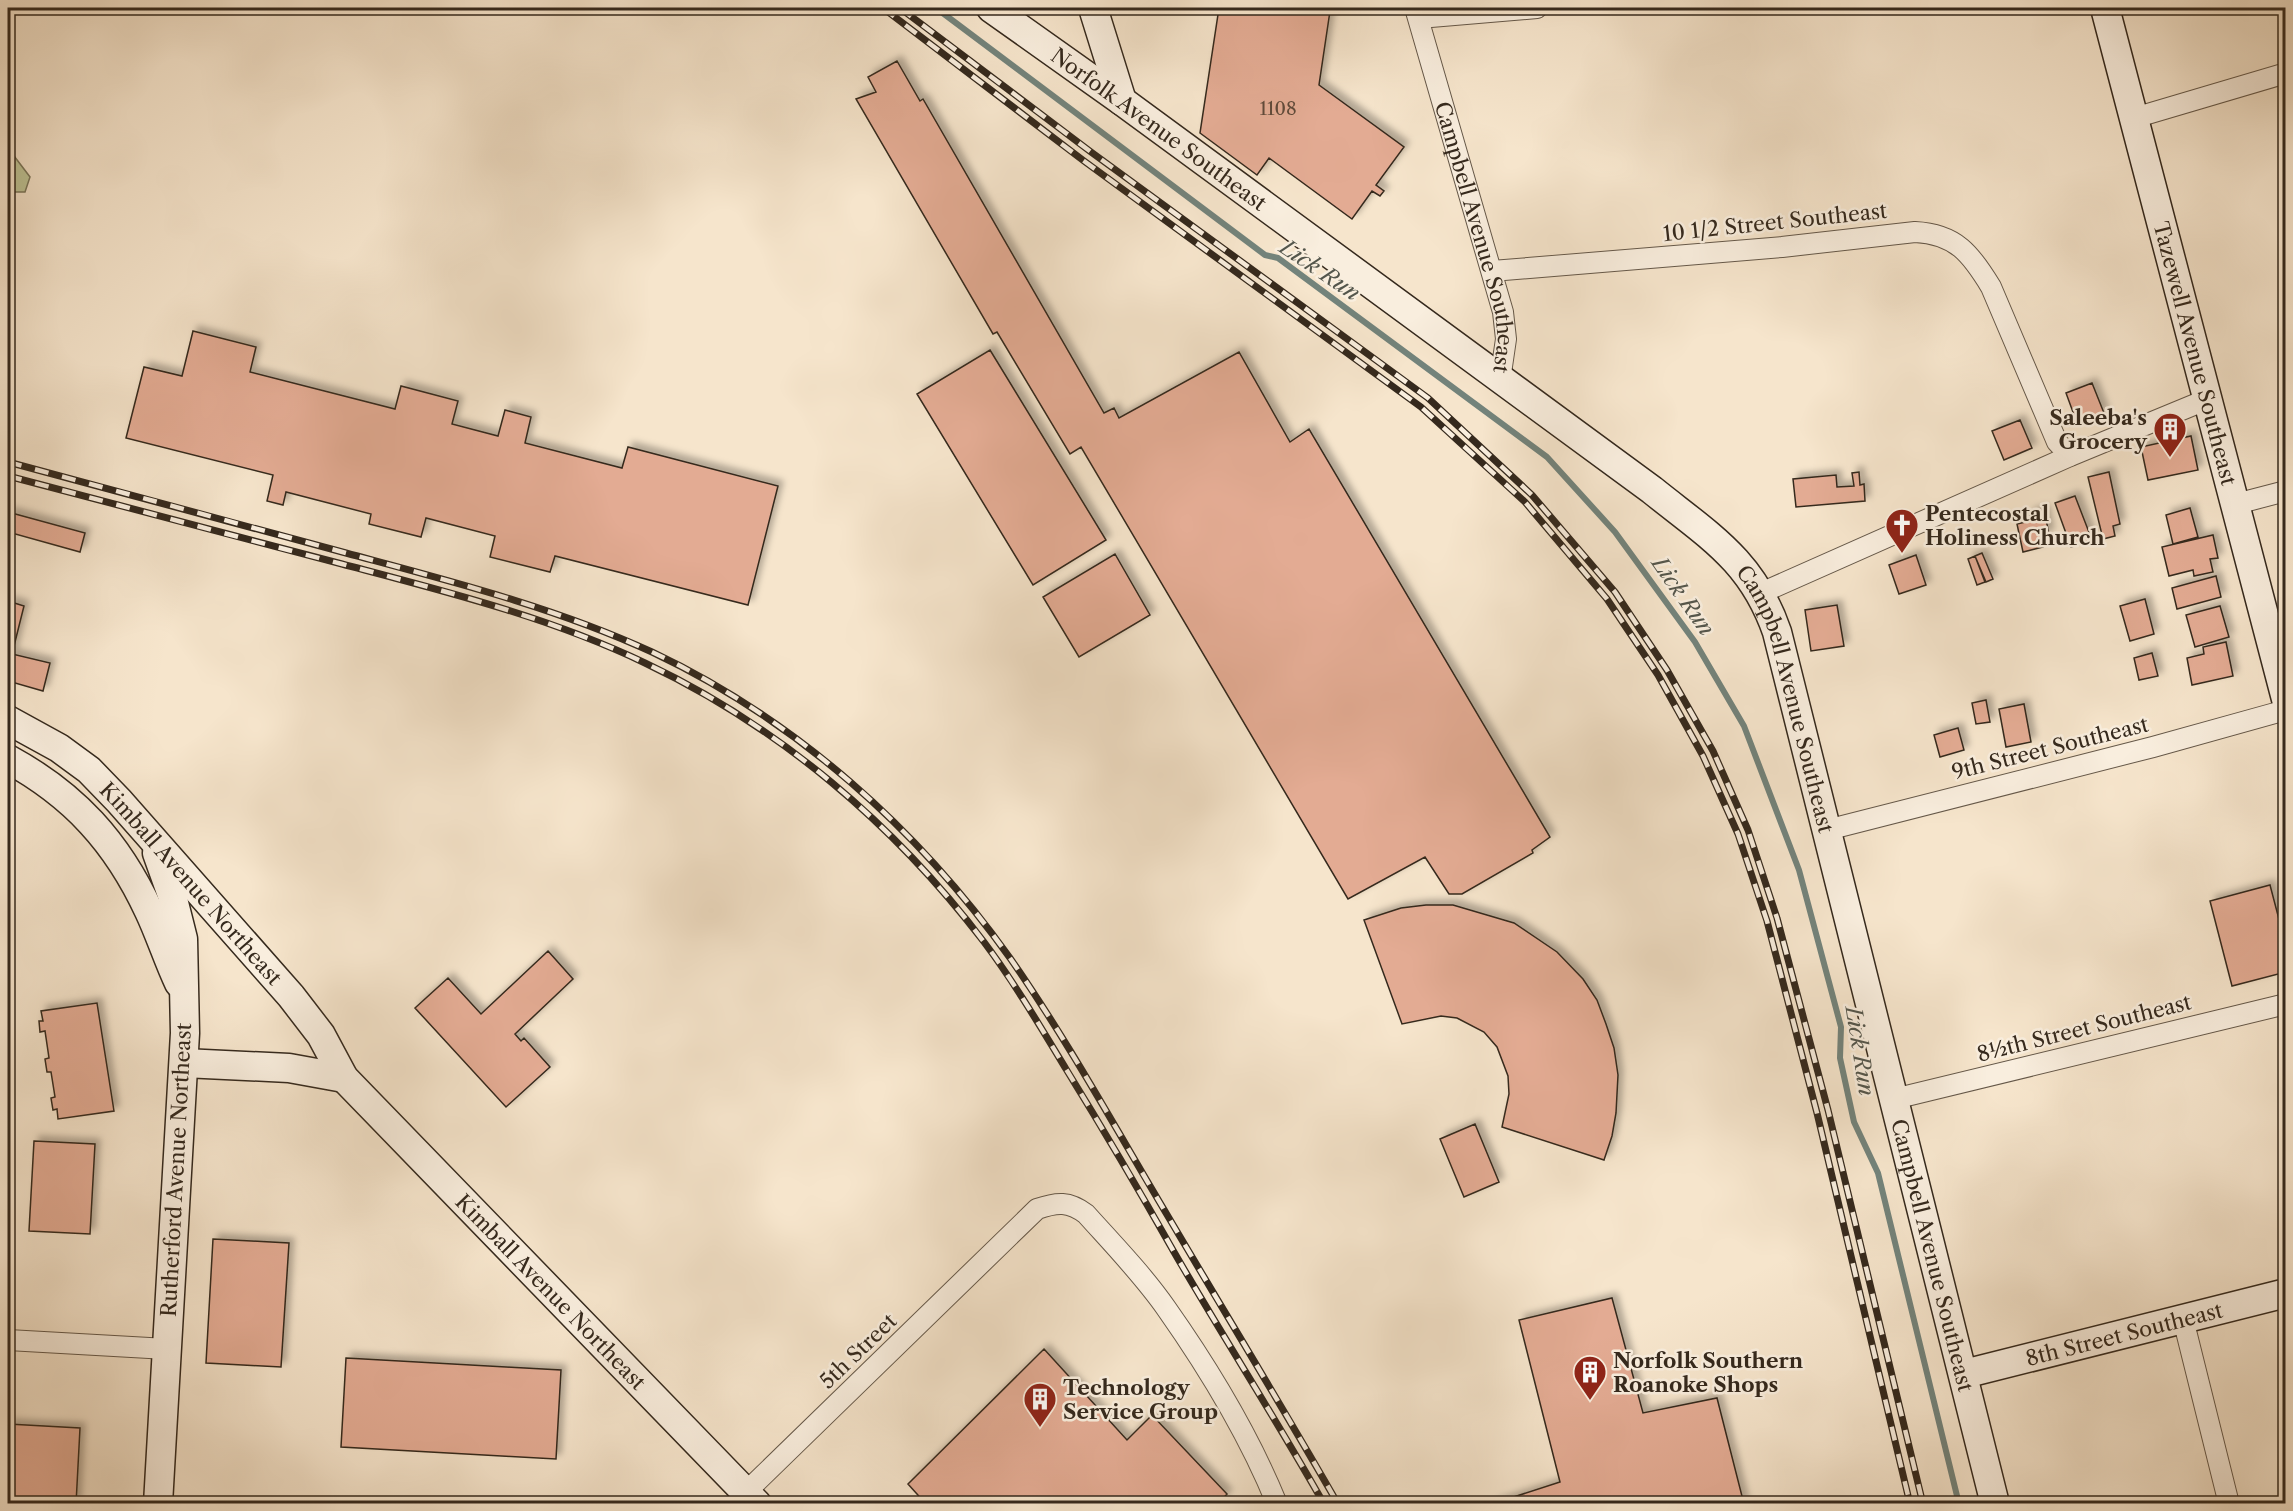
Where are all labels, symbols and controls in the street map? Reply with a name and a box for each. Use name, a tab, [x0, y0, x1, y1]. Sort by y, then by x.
street label: Norfolk Avenue Southeast	[1047, 42, 1272, 216]
house number: 1108	[1259, 98, 1297, 120]
street label: Campbell Avenue Southeast	[1430, 99, 1519, 375]
street label: 10 1/2 Street Southeast	[1662, 198, 1889, 246]
street label: Tazewell Avenue Southeast	[2149, 219, 2242, 488]
water label: Lick Run	[1273, 232, 1365, 307]
place label: Saleeba's Grocery	[2049, 405, 2148, 454]
building icon: Saleeba's Grocery	[2152, 411, 2188, 458]
place label: Pentecostal Holiness Church	[1925, 501, 2105, 550]
church icon: Pentecostal Holiness Church	[1884, 507, 1920, 554]
water label: Lick Run	[1645, 550, 1720, 641]
street label: Campbell Avenue Southeast	[1732, 560, 1839, 836]
street label: 9th Street Southeast	[1949, 711, 2151, 785]
street label: Kimball Avenue Northeast	[95, 777, 288, 990]
street label: 8½th Street Southeast	[1974, 989, 2194, 1067]
water label: Lick Run	[1839, 1002, 1880, 1098]
street label: Rutherford Avenue Northeast	[156, 1022, 196, 1318]
street label: Campbell Avenue Southeast	[1887, 1116, 1979, 1395]
street label: Kimball Avenue Northeast	[451, 1189, 652, 1395]
street label: 8th Street Southeast	[2023, 1297, 2226, 1371]
street label: 5th Street	[814, 1308, 902, 1394]
place label: Norfolk Southern Roanoke Shops	[1613, 1348, 1804, 1397]
building icon: Norfolk Southern Roanoke Shops	[1572, 1354, 1608, 1401]
place label: Technology Service Group	[1063, 1375, 1218, 1424]
building icon: Technology Service Group	[1022, 1381, 1058, 1428]

